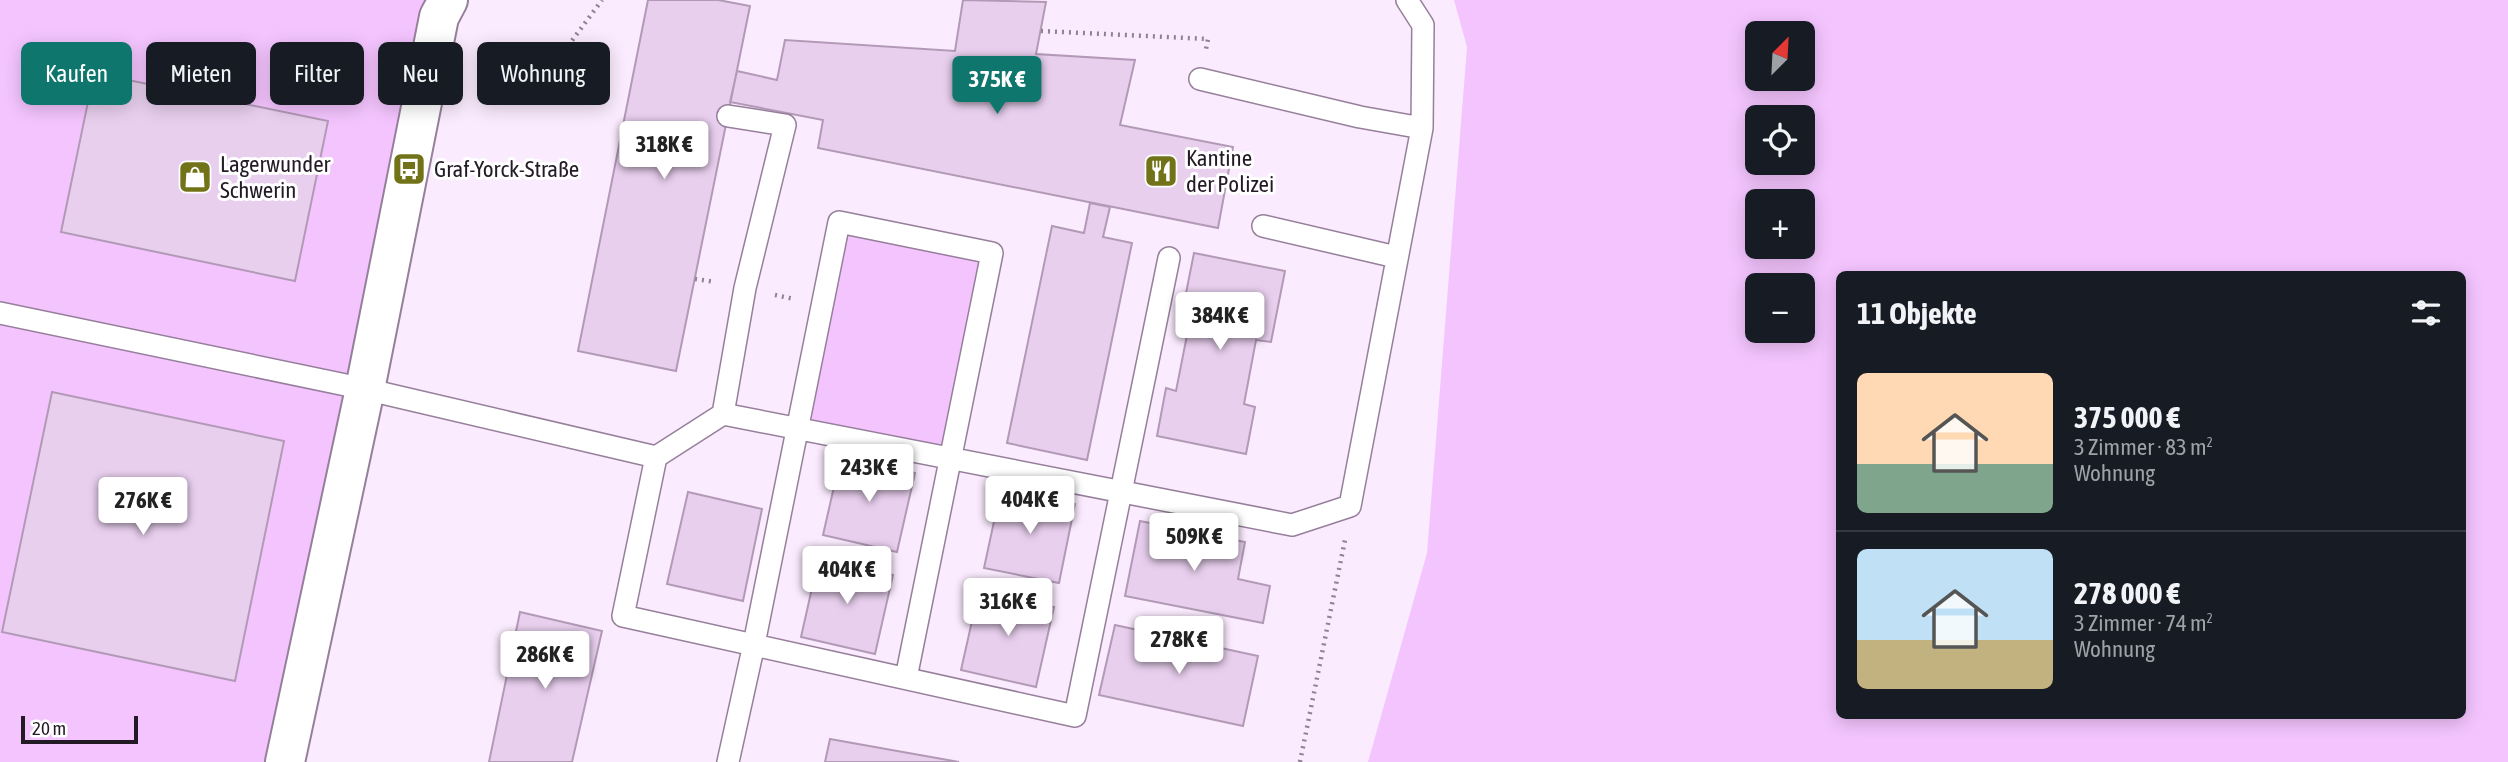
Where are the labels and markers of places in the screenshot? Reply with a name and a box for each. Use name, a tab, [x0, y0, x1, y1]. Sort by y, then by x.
pin: 375K €	[940, 57, 1054, 116]
pin: 318K €	[607, 122, 721, 181]
place label: Kantine der Polizei	[1186, 145, 1274, 197]
bus stop icon: Graf-Yorck-Straße	[390, 150, 428, 188]
place label: Lagerwunder Schwerin	[220, 151, 332, 203]
restaurant icon: Kantine der Polizei	[1142, 152, 1180, 190]
place label: Graf-Yorck-Straße	[434, 156, 579, 182]
shop icon: Lagerwunder Schwerin	[176, 158, 214, 196]
pin: 384K €	[1163, 292, 1277, 352]
pin: 243K €	[812, 444, 926, 504]
pin: 404K €	[973, 476, 1087, 536]
pin: 276K €	[86, 477, 200, 537]
pin: 509K €	[1137, 514, 1251, 573]
pin: 404K €	[790, 546, 904, 606]
pin: 316K €	[951, 578, 1065, 638]
pin: 278K €	[1122, 616, 1236, 676]
pin: 286K €	[488, 632, 602, 691]

